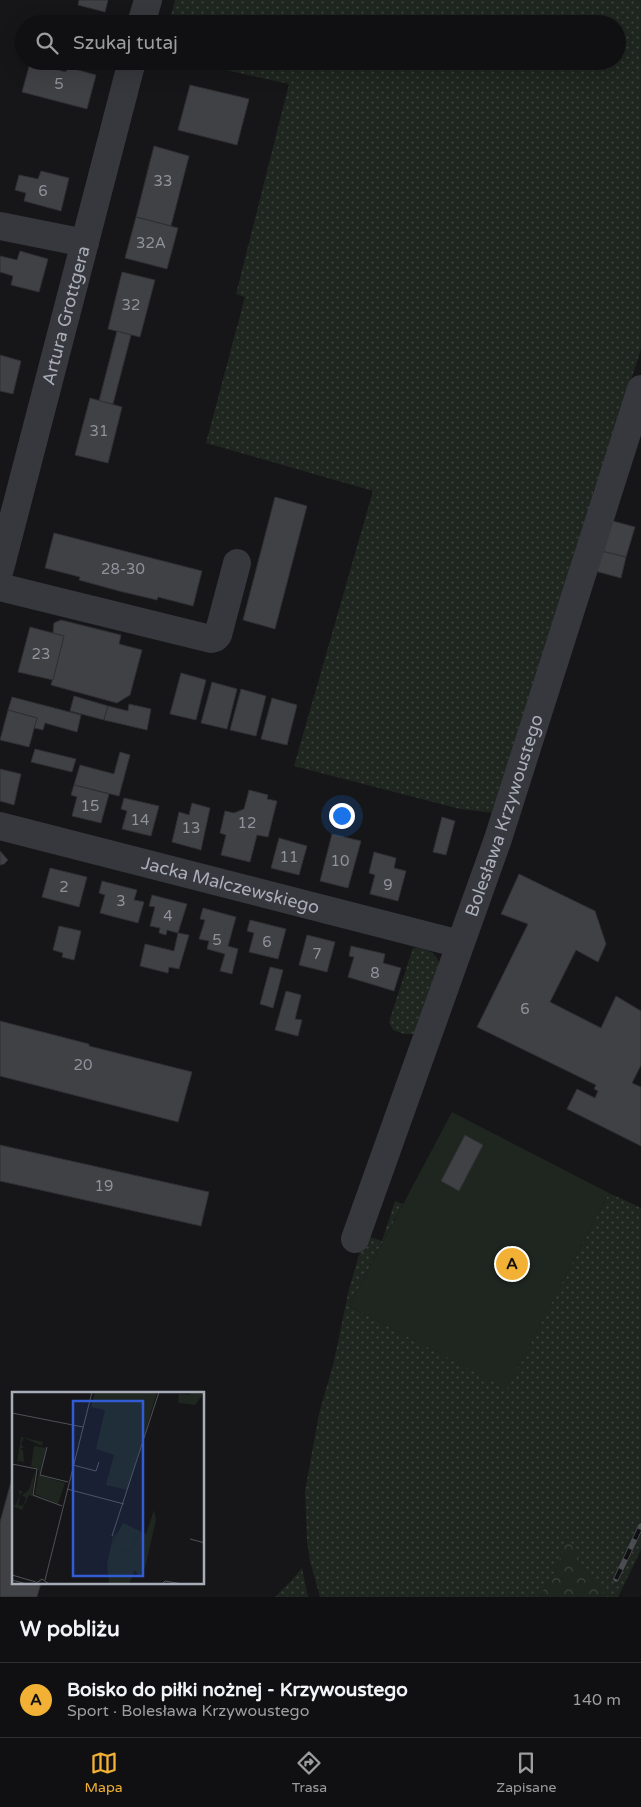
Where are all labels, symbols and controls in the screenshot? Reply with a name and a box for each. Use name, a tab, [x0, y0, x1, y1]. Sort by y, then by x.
search box	[15, 15, 626, 70]
icon: search	[33, 29, 61, 57]
text: Szukaj tutaj	[73, 32, 178, 54]
house number: 5	[54, 75, 64, 93]
house number: 33	[154, 172, 172, 190]
house number: 6	[38, 182, 48, 200]
house number: 32A	[136, 234, 166, 252]
street label: Artura Grottgera	[37, 243, 95, 387]
house number: 32	[122, 296, 140, 314]
house number: 31	[90, 422, 108, 440]
house number: 28-30	[101, 560, 145, 578]
house number: 23	[32, 645, 50, 663]
street label: Bolesława Krzywoustego	[460, 712, 548, 920]
house number: 15	[81, 797, 99, 815]
your location	[329, 803, 355, 829]
house number: 14	[131, 811, 149, 829]
house number: 12	[238, 814, 256, 832]
house number: 13	[182, 819, 200, 837]
house number: 11	[280, 848, 298, 866]
street label: Jacka Malczewskiego	[139, 852, 322, 919]
house number: 10	[331, 852, 349, 870]
house number: 9	[383, 876, 393, 894]
house number: 2	[59, 878, 69, 896]
house number: 3	[116, 892, 126, 910]
house number: 4	[163, 907, 173, 925]
house number: 5	[212, 931, 222, 949]
house number: 6	[262, 933, 272, 951]
house number: 7	[312, 945, 322, 963]
house number: 8	[370, 964, 380, 982]
house number: 6	[520, 1000, 530, 1018]
house number: 20	[74, 1056, 92, 1074]
house number: 19	[95, 1177, 113, 1195]
pin: A	[496, 1245, 528, 1283]
inset map	[12, 1392, 205, 1584]
text: W pobliżu	[20, 1617, 120, 1642]
text: Boisko do piłki nożnej - Krzywoustego	[67, 1679, 408, 1701]
text: A	[30, 1690, 42, 1710]
text: 140 m	[572, 1690, 621, 1710]
text: Sport · Bolesława Krzywoustego	[67, 1701, 309, 1721]
tab: Mapa	[85, 1749, 123, 1796]
tab: Trasa	[292, 1749, 327, 1796]
tab: Zapisane	[496, 1749, 556, 1796]

